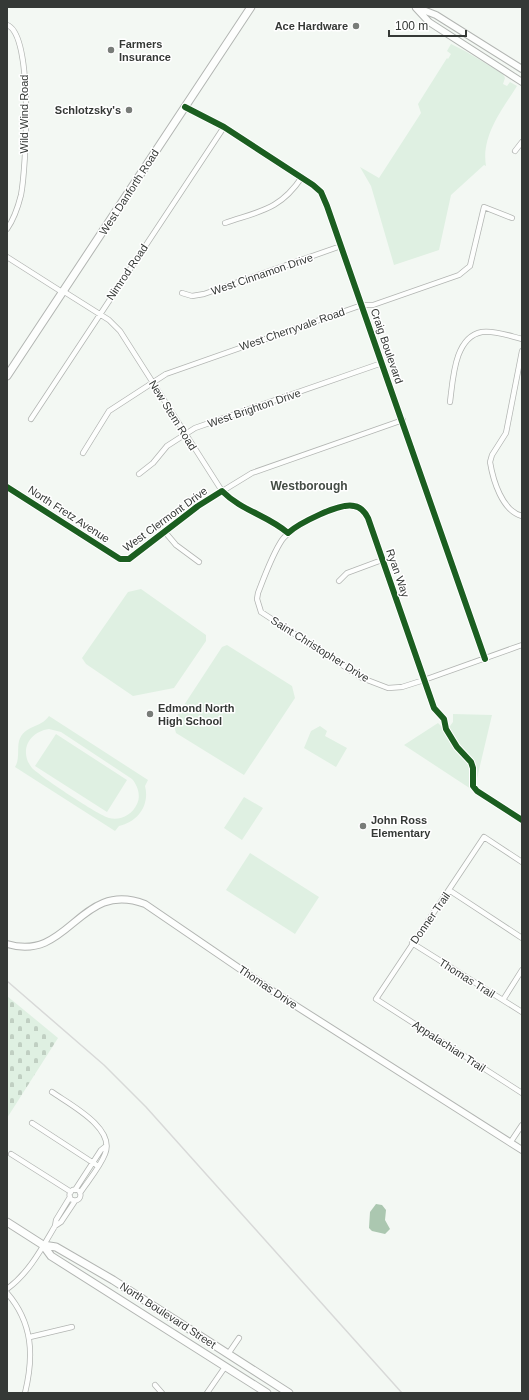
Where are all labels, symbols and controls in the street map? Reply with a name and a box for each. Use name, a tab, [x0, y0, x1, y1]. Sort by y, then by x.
scale bar	[389, 12, 466, 38]
text: 100 m	[395, 19, 428, 33]
place label: Ace Hardware	[275, 20, 348, 32]
marker: Ace Hardware	[351, 21, 361, 31]
place label: Farmers Insurance	[119, 38, 171, 63]
marker: Farmers Insurance	[106, 45, 116, 55]
street label: Wild Wind Road	[18, 75, 30, 153]
place label: Schlotzsky's	[55, 104, 121, 116]
marker: Schlotzsky's	[124, 105, 134, 115]
street label: West Danforth Road	[97, 147, 161, 237]
street label: Nimrod Road	[104, 242, 150, 302]
street label: West Cinnamon Drive	[210, 251, 314, 297]
street label: West Cherryvale Road	[238, 305, 346, 353]
street label: Craig Boulevard	[368, 307, 406, 385]
street label: New Stem Road	[147, 378, 199, 452]
street label: West Brighton Drive	[206, 386, 302, 430]
district label: Westborough	[270, 479, 348, 493]
street label: North Fretz Avenue	[26, 483, 112, 545]
street label: West Clermont Drive	[121, 484, 209, 554]
street label: Ryan Way	[384, 547, 412, 599]
street label: Saint Christopher Drive	[269, 614, 371, 684]
place label: Edmond North High School	[158, 702, 235, 727]
marker: Edmond North High School	[145, 709, 155, 719]
place label: John Ross Elementary	[371, 814, 431, 839]
marker: John Ross Elementary	[358, 821, 368, 831]
street label: Donner Trail	[408, 890, 452, 946]
street label: Thomas Trail	[437, 956, 497, 1000]
street label: Thomas Drive	[236, 963, 300, 1011]
street label: Appalachian Trail	[410, 1018, 488, 1074]
street label: North Boulevard Street	[118, 1279, 218, 1351]

